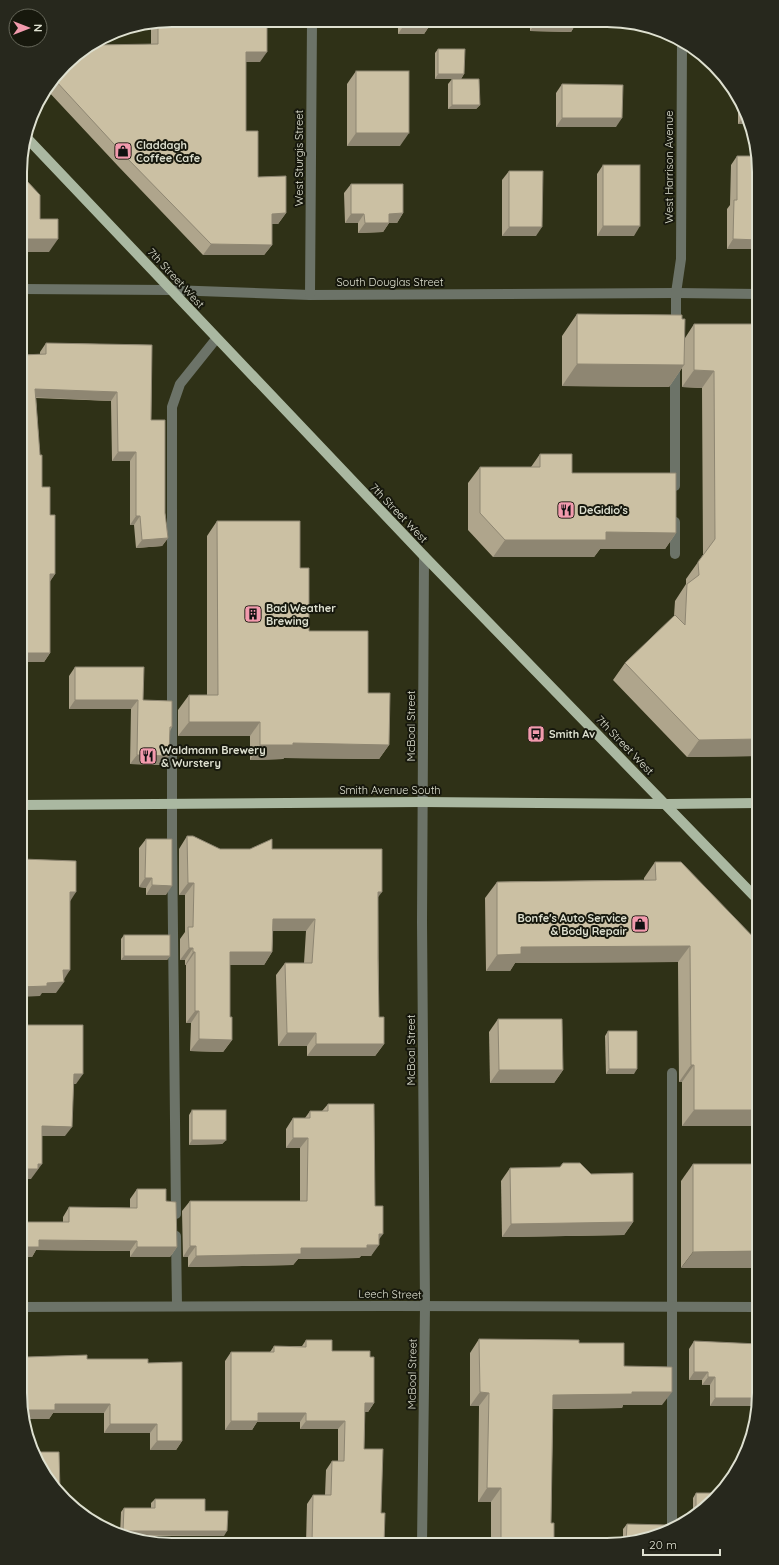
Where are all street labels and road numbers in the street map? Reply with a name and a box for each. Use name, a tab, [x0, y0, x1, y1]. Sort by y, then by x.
street label: West Sturgis Street	[292, 110, 306, 206]
street label: West Harrison Avenue	[662, 111, 676, 223]
street label: 7th Street West	[145, 245, 208, 311]
street label: South Douglas Street	[336, 275, 444, 289]
street label: 7th Street West	[367, 480, 431, 546]
street label: McBoal Street	[404, 690, 418, 761]
street label: 7th Street West	[593, 712, 657, 778]
street label: Smith Avenue South	[339, 783, 441, 797]
street label: McBoal Street	[404, 1014, 418, 1085]
street label: Leech Street	[358, 1286, 422, 1302]
street label: McBoal Street	[404, 1338, 420, 1410]

